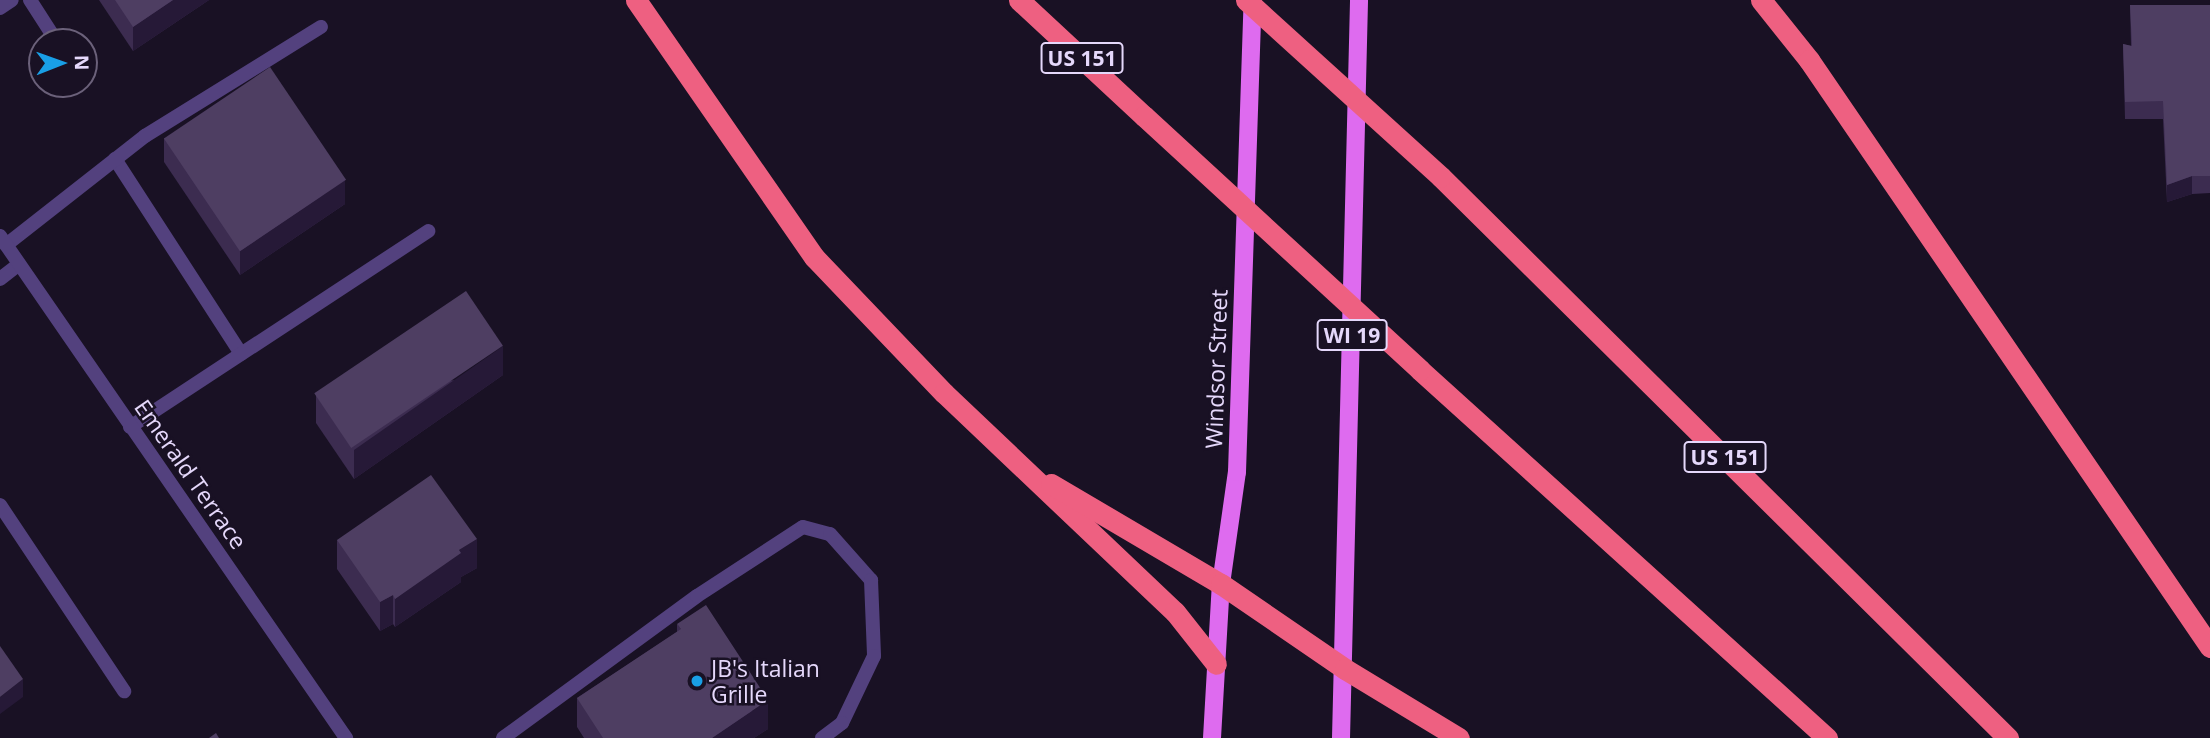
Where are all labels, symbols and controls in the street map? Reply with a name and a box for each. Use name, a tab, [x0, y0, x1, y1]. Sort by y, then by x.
north arrow	[28, 28, 98, 98]
road number: US 151	[1040, 41, 1124, 76]
text: N	[69, 55, 95, 71]
street label: Windsor Street	[1199, 289, 1233, 449]
road number: WI 19	[1315, 318, 1389, 352]
street label: Emerald Terrace	[129, 394, 253, 554]
road number: US 151	[1683, 440, 1767, 475]
place label: JB's Italian Grille	[711, 654, 820, 708]
marker: JB's Italian Grille	[689, 673, 705, 689]

